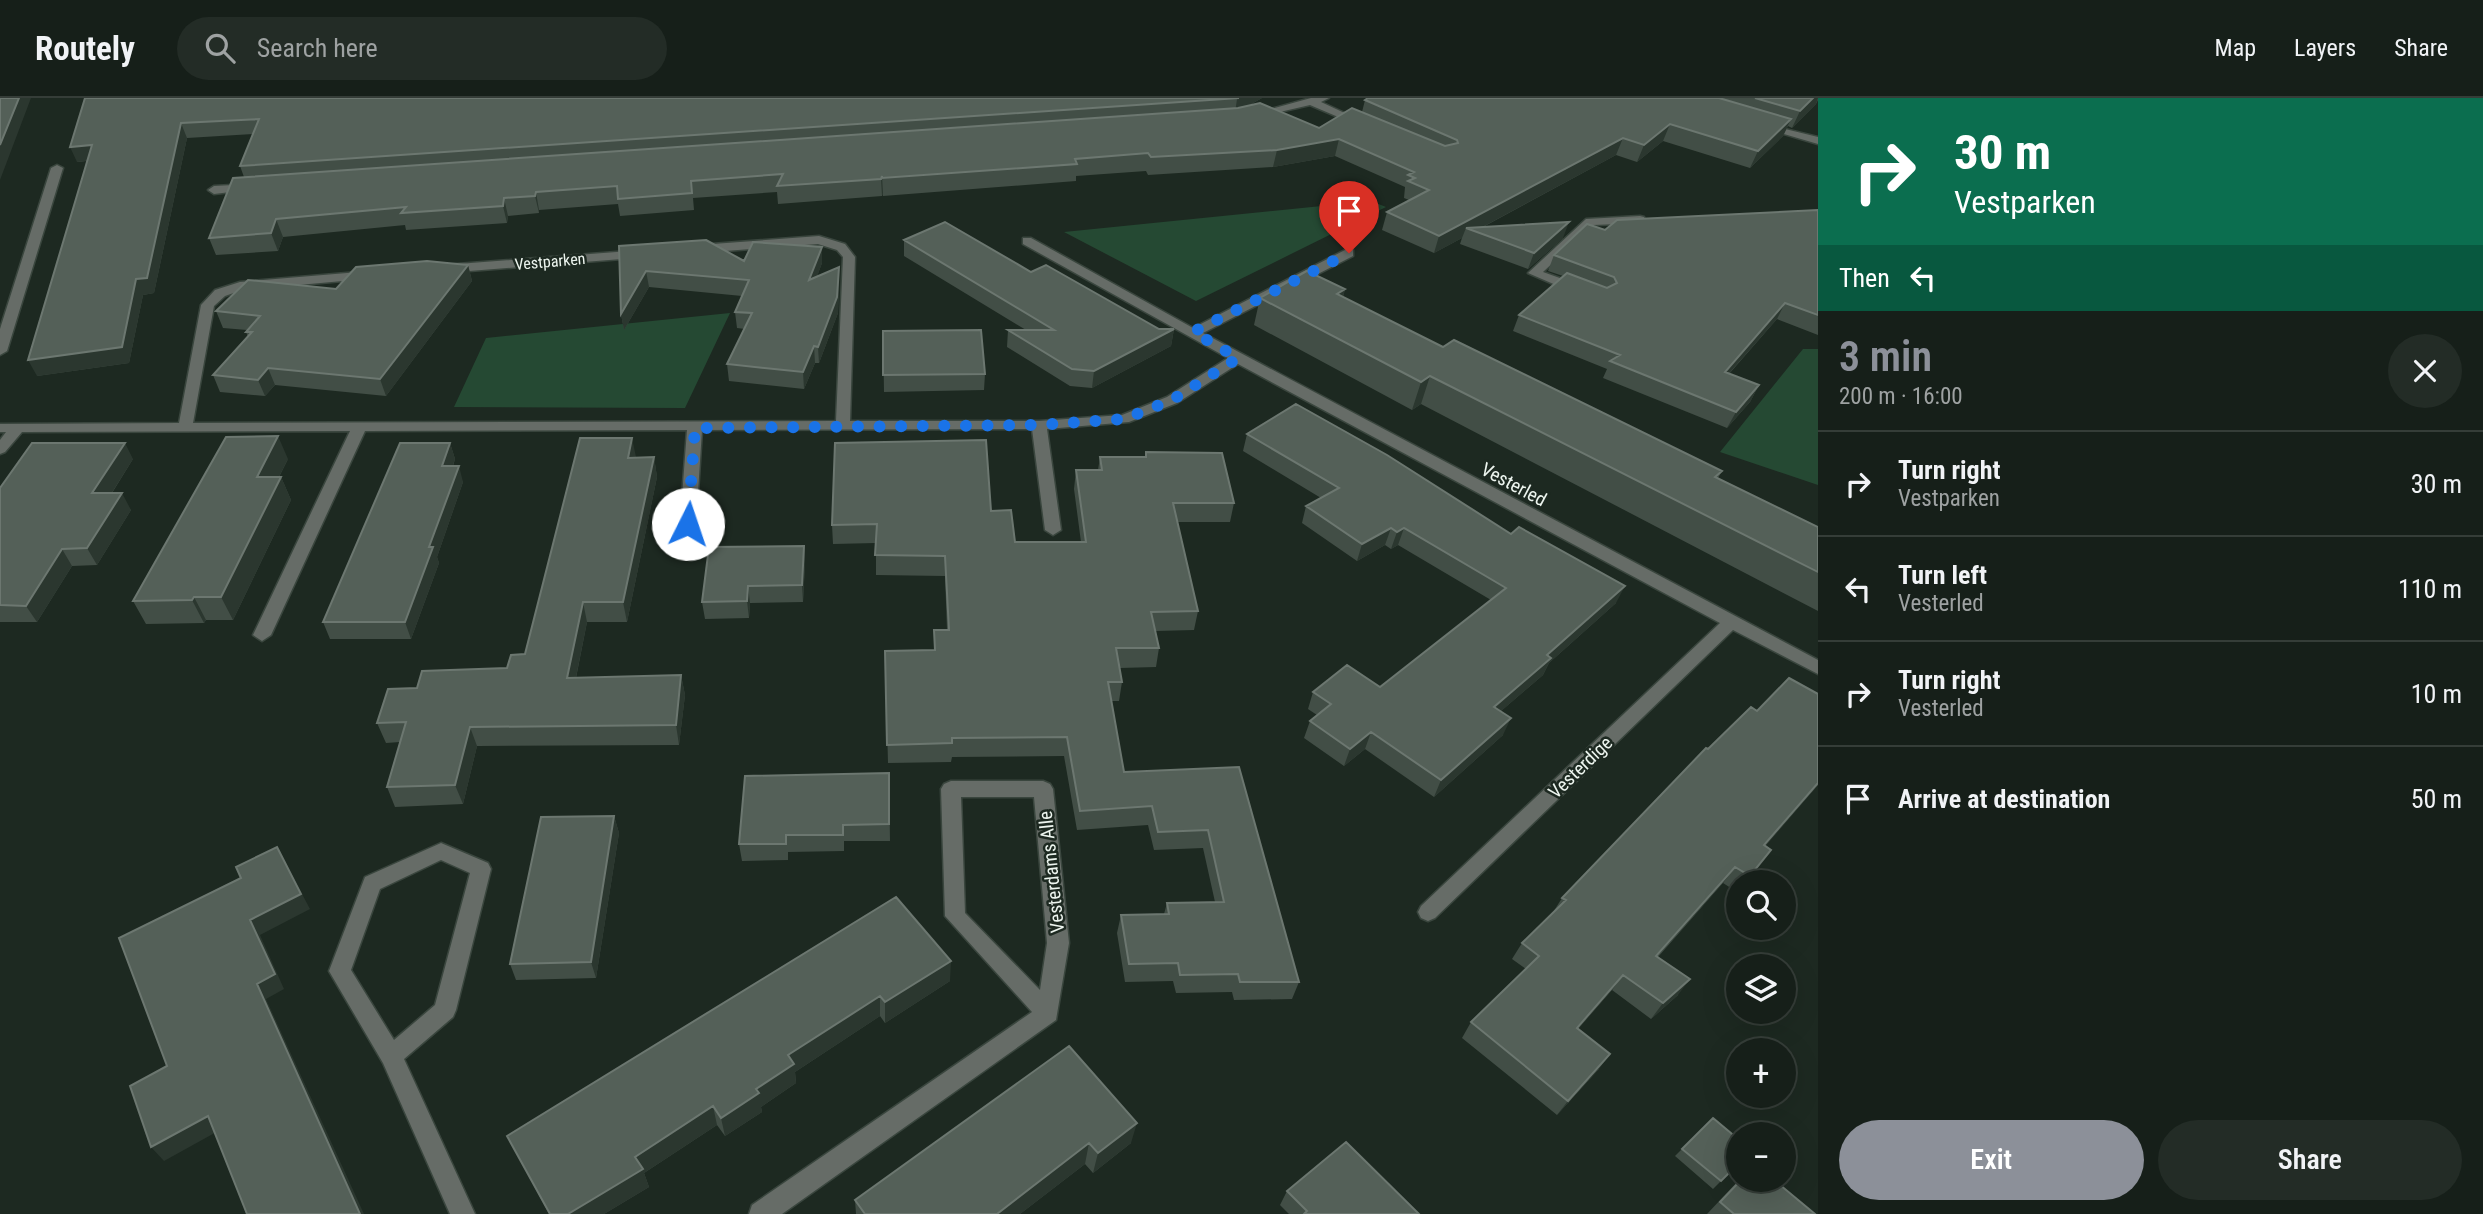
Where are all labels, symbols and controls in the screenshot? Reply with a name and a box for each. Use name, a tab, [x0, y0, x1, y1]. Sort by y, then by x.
search box	[177, 17, 667, 80]
text: Routely	[35, 29, 135, 68]
icon: search	[201, 29, 239, 67]
text: Search here	[257, 33, 378, 63]
text: Map	[2215, 34, 2256, 62]
text: Layers	[2294, 34, 2356, 62]
text: Share	[2394, 34, 2448, 62]
text: 30 m	[1954, 124, 2051, 181]
icon: right	[1839, 126, 1930, 217]
pin	[1319, 181, 1379, 253]
text: Vestparken	[1954, 183, 2096, 221]
icon: arrive	[1330, 192, 1368, 230]
street label: Vestparken	[514, 249, 586, 274]
icon: left	[1904, 259, 1942, 297]
text: Then	[1839, 263, 1890, 293]
text: 3 min	[1839, 332, 1932, 381]
button: close	[2388, 334, 2462, 408]
text: 200 m · 16:00	[1839, 383, 1963, 410]
text: Turn right	[1898, 455, 2000, 485]
street label: Vesterled	[1477, 458, 1550, 511]
icon: right	[1839, 465, 1877, 503]
text: 30 m	[2411, 469, 2462, 499]
text: Vestparken	[1898, 485, 2000, 512]
position arrow	[651, 487, 725, 561]
text: Turn left	[1898, 560, 1987, 590]
icon: left	[1839, 570, 1877, 608]
text: 110 m	[2398, 574, 2462, 604]
text: Vesterled	[1898, 590, 1984, 617]
text: Turn right	[1898, 665, 2000, 695]
icon: right	[1839, 675, 1877, 713]
text: 10 m	[2411, 679, 2462, 709]
text: Vesterled	[1898, 695, 1984, 722]
street label: Vesterdige	[1544, 731, 1617, 803]
icon: arrive	[1839, 780, 1877, 818]
text: Arrive at destination	[1898, 784, 2110, 814]
text: 50 m	[2411, 784, 2462, 814]
street label: Vesterdams Alle	[1034, 810, 1069, 934]
map controls	[1726, 870, 1796, 1192]
button: search	[1726, 870, 1796, 940]
button: layers	[1726, 954, 1796, 1024]
button: +	[1726, 1038, 1796, 1108]
button: Exit	[1839, 1120, 2144, 1200]
button: Share	[2158, 1120, 2462, 1200]
button: −	[1726, 1122, 1796, 1192]

